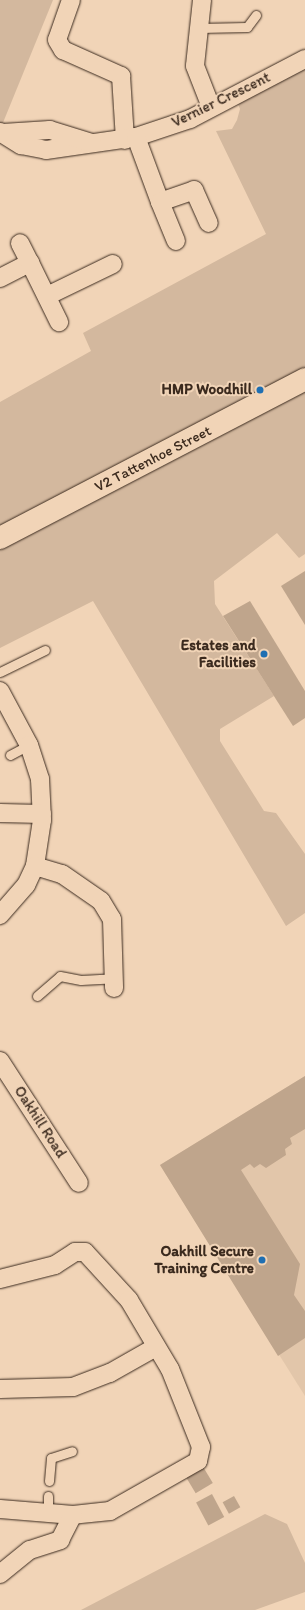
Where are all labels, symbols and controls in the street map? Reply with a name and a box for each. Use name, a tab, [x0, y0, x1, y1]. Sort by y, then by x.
street label: Vernier Crescent	[169, 68, 273, 132]
place label: HMP Woodhill	[162, 381, 252, 399]
marker: HMP Woodhill	[255, 385, 265, 395]
street label: V2 Tattenhoe Street	[93, 422, 213, 496]
place label: Estates and Facilities	[180, 636, 256, 671]
marker: Estates and Facilities	[259, 649, 269, 659]
street label: Oakhill Road	[10, 1083, 70, 1161]
place label: Oakhill Secure Training Centre	[154, 1242, 254, 1277]
marker: Oakhill Secure Training Centre	[257, 1255, 267, 1265]

